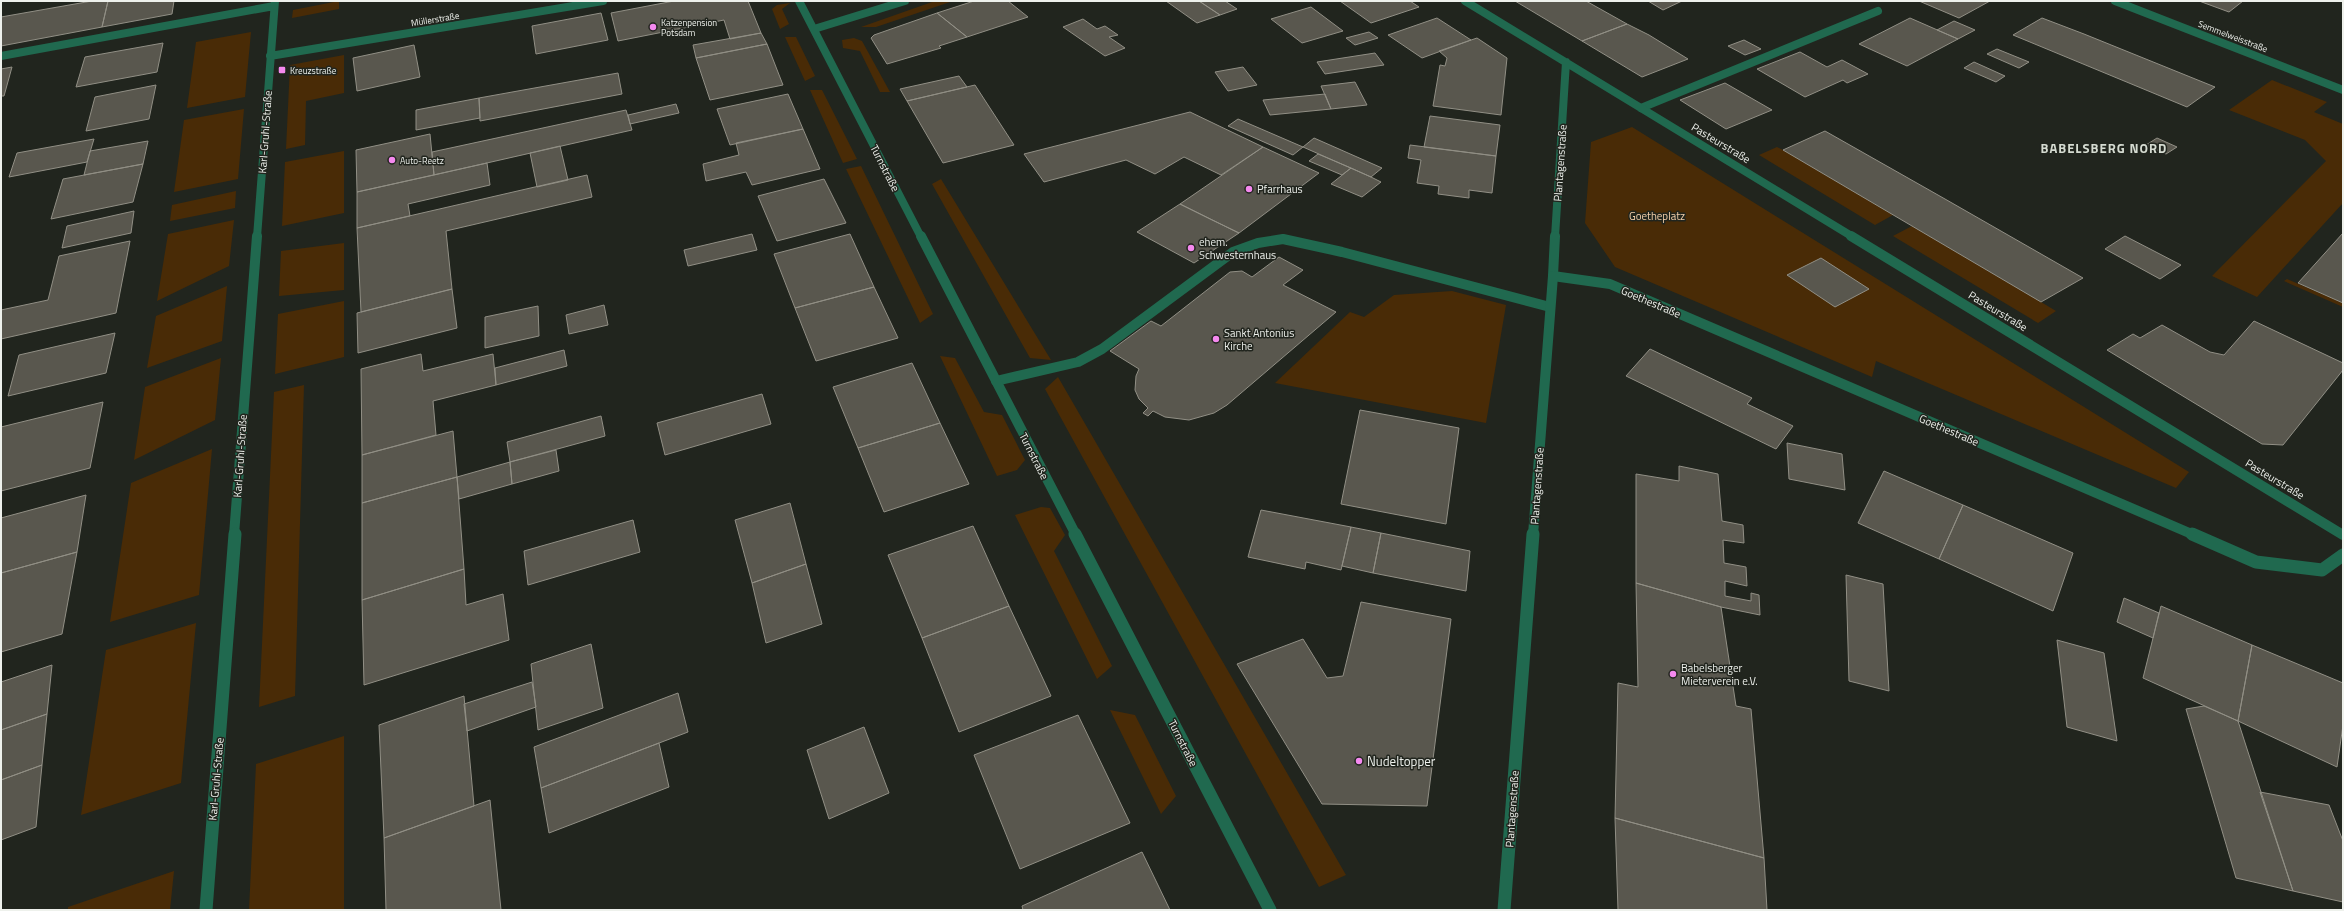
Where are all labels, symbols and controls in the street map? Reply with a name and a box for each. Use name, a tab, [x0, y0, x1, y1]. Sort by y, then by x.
street label: Müllerstraße	[410, 9, 461, 29]
place label: Katzenpension Potsdam	[661, 16, 717, 39]
street label: Semmelweisstraße	[2196, 17, 2270, 55]
marker: Katzenpension Potsdam	[648, 22, 658, 32]
place label: Kreuzstraße	[290, 64, 337, 77]
marker: Kreuzstraße	[277, 65, 287, 75]
street label: Karl-Gruhl-Straße	[254, 89, 276, 174]
street label: Pasteurstraße	[1688, 119, 1754, 167]
street label: Plantagenstraße	[1549, 124, 1571, 202]
district label: BABELSBERG NORD	[2041, 138, 2167, 158]
street label: Turnstraße	[866, 142, 904, 195]
place label: Auto-Reetz	[400, 154, 444, 167]
marker: Auto-Reetz	[387, 155, 397, 165]
place label: Pfarrhaus	[1257, 181, 1303, 197]
marker: Pfarrhaus	[1244, 184, 1254, 194]
park label: Goetheplatz	[1629, 208, 1685, 224]
place label: ehem. Schwesternhaus	[1199, 234, 1276, 263]
marker: ehem. Schwesternhaus	[1186, 243, 1196, 253]
street label: Goethestraße	[1619, 282, 1684, 322]
street label: Pasteurstraße	[1965, 287, 2031, 335]
place label: Sankt Antonius Kirche	[1224, 325, 1294, 354]
marker: Sankt Antonius Kirche	[1211, 334, 1221, 344]
street label: Goethestraße	[1917, 410, 1982, 450]
street label: Karl-Gruhl-Straße	[229, 413, 251, 498]
street label: Turnstraße	[1015, 430, 1053, 483]
street label: Plantagenstraße	[1526, 447, 1548, 525]
street label: Pasteurstraße	[2242, 455, 2308, 503]
place label: Babelsberger Mieterverein e.V.	[1681, 660, 1758, 689]
marker: Babelsberger Mieterverein e.V.	[1668, 669, 1678, 679]
street label: Turnstraße	[1164, 717, 1202, 770]
street label: Karl-Gruhl-Straße	[204, 736, 228, 821]
place label: Nudeltopper	[1367, 751, 1436, 771]
marker: Nudeltopper	[1354, 756, 1364, 766]
street label: Plantagenstraße	[1501, 770, 1523, 848]

